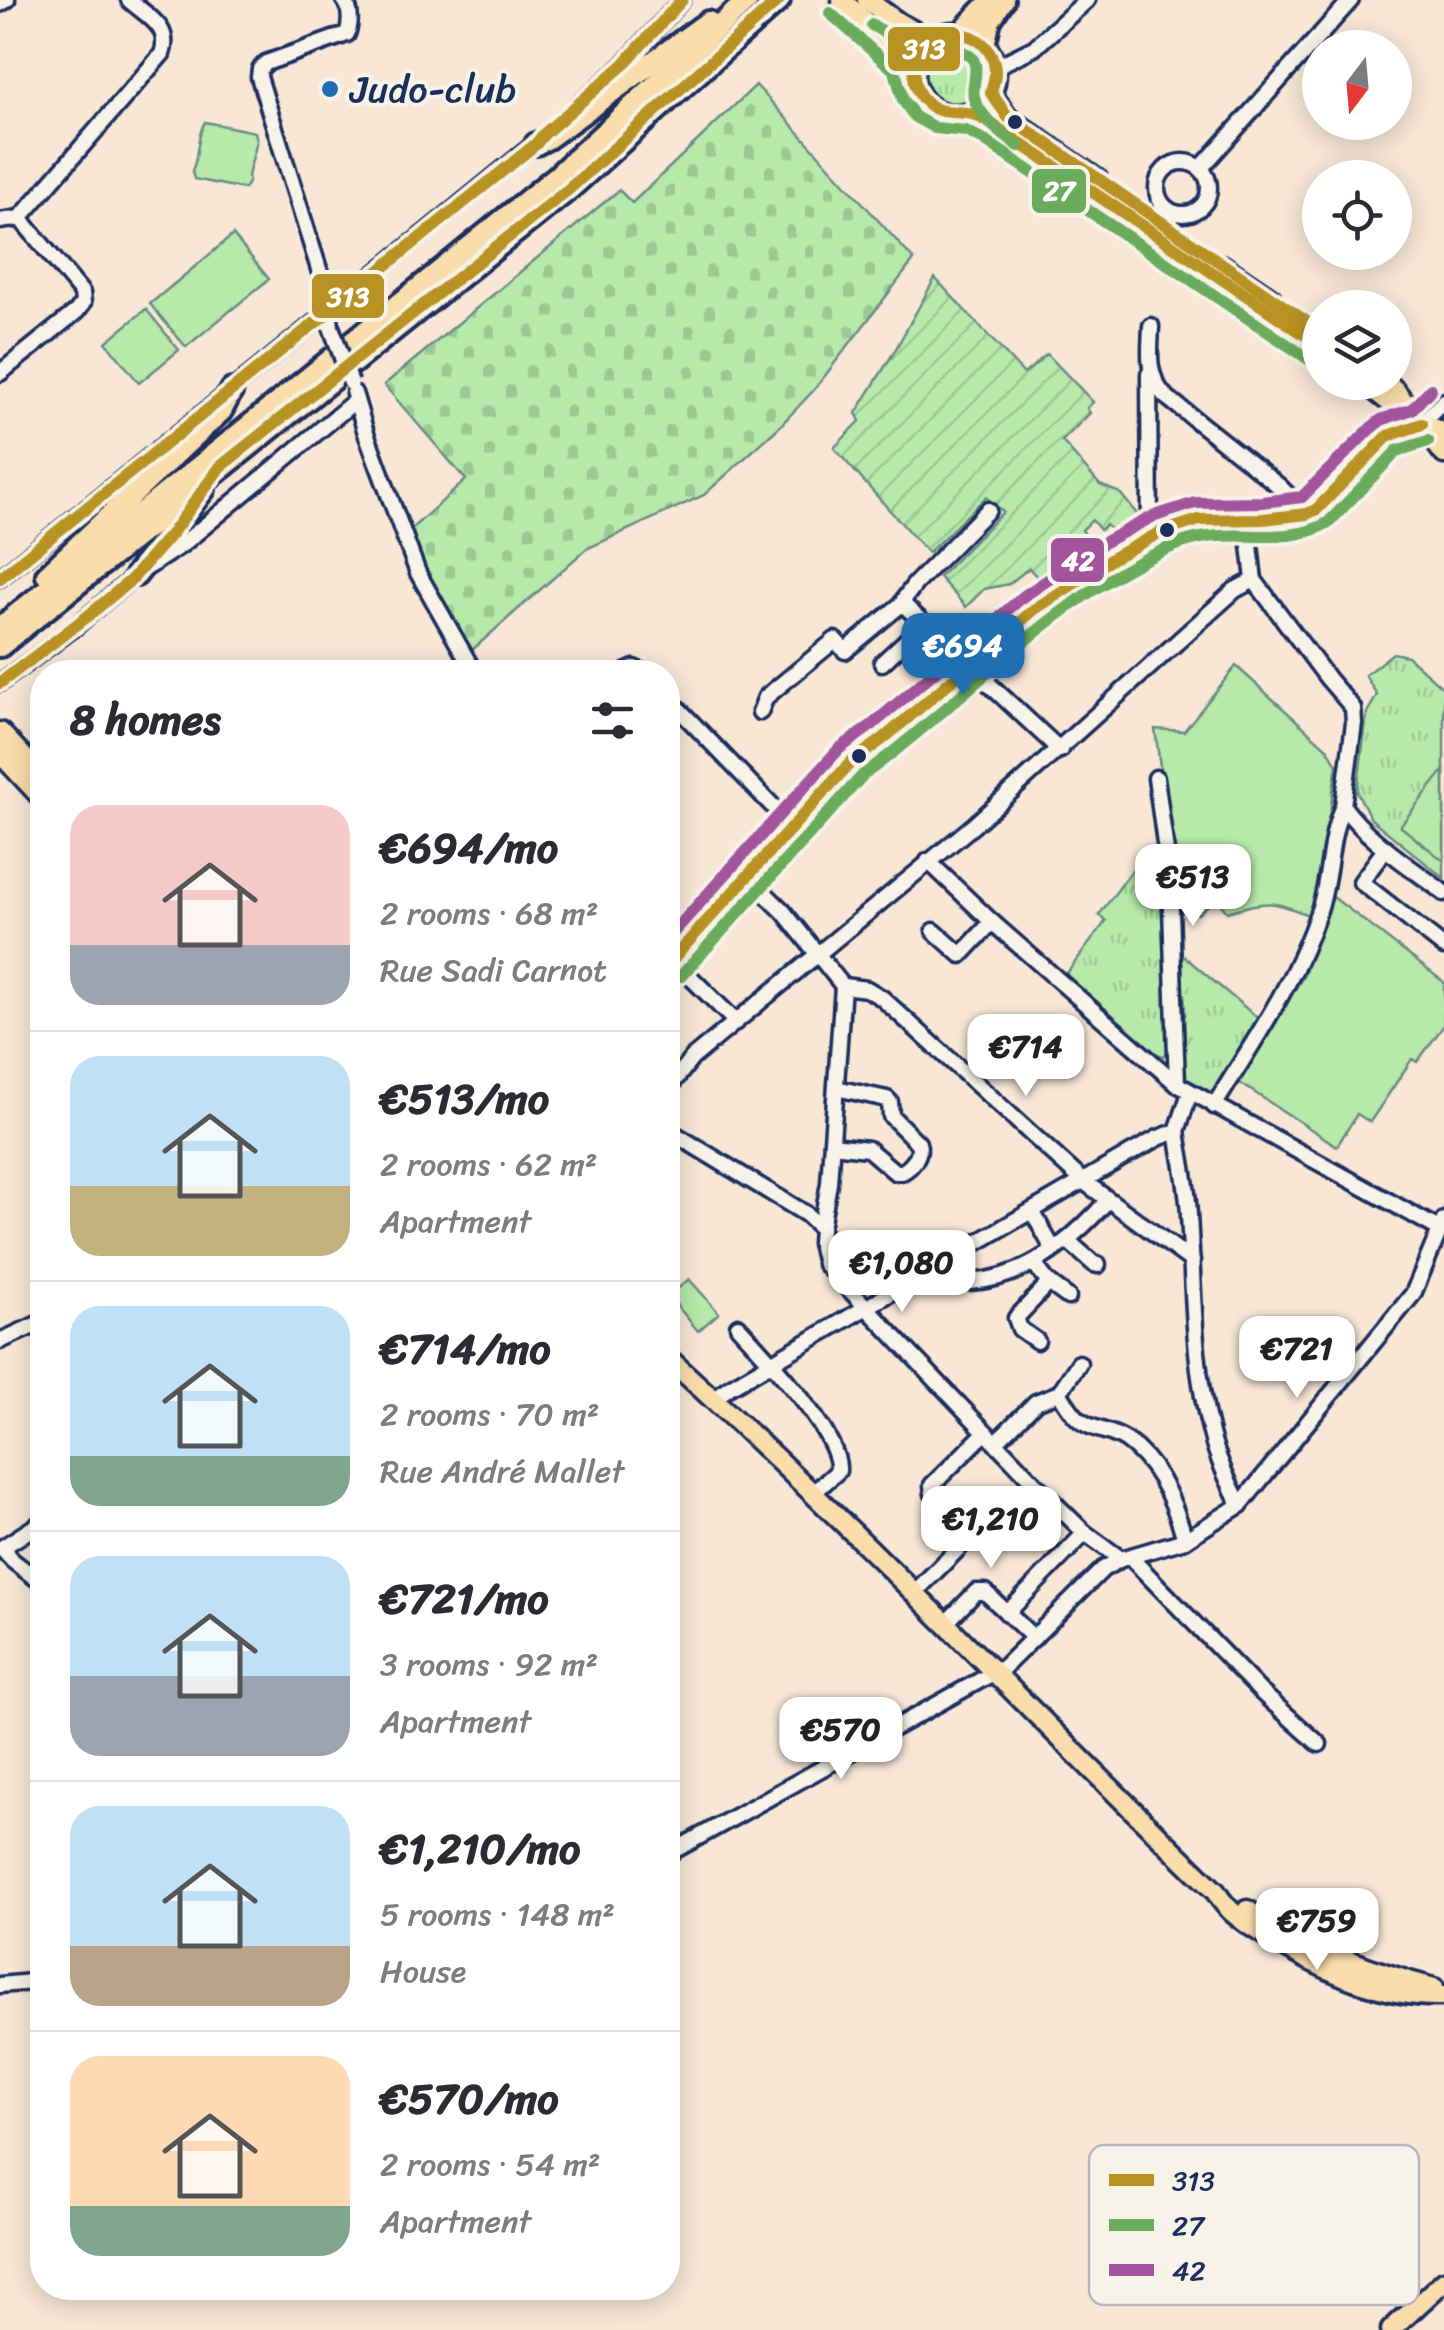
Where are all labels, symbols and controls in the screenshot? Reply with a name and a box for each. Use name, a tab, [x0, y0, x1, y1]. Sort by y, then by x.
text: 313	[902, 24, 946, 73]
line badge: 313	[886, 25, 962, 73]
north arrow	[1302, 30, 1412, 140]
map controls	[1302, 30, 1412, 400]
place label: Judo-club	[348, 56, 516, 123]
marker: Judo-club	[319, 78, 341, 100]
unlabelled marker	[1005, 112, 1025, 132]
button: locate	[1302, 160, 1412, 270]
text: 27	[1042, 166, 1077, 215]
line badge: 27	[1030, 167, 1088, 215]
line badge: 313	[310, 272, 386, 320]
text: 313	[326, 272, 370, 321]
button: layers	[1302, 290, 1412, 400]
unlabelled marker	[1157, 520, 1177, 540]
line badge: 42	[1049, 536, 1106, 584]
text: 42	[1061, 536, 1095, 585]
pin: €694	[904, 613, 1022, 698]
text: €694	[923, 617, 1003, 674]
text: 8 homes	[70, 683, 221, 757]
icon: filters	[585, 693, 640, 748]
unlabelled marker	[849, 746, 869, 766]
text: €694/mo	[380, 811, 558, 885]
pin: €513	[1134, 844, 1252, 929]
icon: home	[150, 845, 270, 965]
text: €513	[1157, 848, 1229, 905]
text: 2 rooms · 68 m²	[380, 885, 598, 942]
text: Rue Sadi Carnot	[380, 942, 607, 999]
pin: €714	[967, 1014, 1085, 1099]
text: €714	[989, 1018, 1063, 1075]
text: €513/mo	[380, 1062, 549, 1136]
icon: home	[150, 1096, 270, 1216]
text: 2 rooms · 62 m²	[380, 1136, 597, 1193]
text: Apartment	[380, 1193, 531, 1250]
pin: €1,080	[821, 1230, 983, 1315]
text: €1,080	[850, 1234, 954, 1291]
text: €714/mo	[380, 1312, 551, 1386]
pin: €721	[1238, 1316, 1356, 1401]
text: €721	[1261, 1320, 1333, 1377]
icon: home	[150, 1346, 270, 1466]
text: 2 rooms · 70 m²	[380, 1386, 599, 1443]
text: Rue André Mallet	[380, 1443, 624, 1500]
pin: €1,210	[910, 1486, 1072, 1571]
text: €1,210	[943, 1490, 1039, 1547]
text: €721/mo	[380, 1562, 549, 1636]
icon: home	[150, 1596, 270, 1716]
text: 3 rooms · 92 m²	[380, 1636, 598, 1693]
text: Apartment	[380, 1693, 531, 1750]
pin: €570	[782, 1697, 900, 1782]
text: €570	[801, 1701, 881, 1758]
text: €1,210/mo	[380, 1812, 580, 1886]
icon: home	[150, 1846, 270, 1966]
text: 5 rooms · 148 m²	[380, 1886, 615, 1943]
pin: €759	[1258, 1888, 1376, 1973]
text: €759	[1278, 1892, 1356, 1949]
text: House	[380, 1943, 466, 2000]
text: €570/mo	[380, 2062, 559, 2136]
icon: home	[150, 2096, 270, 2216]
text: 2 rooms · 54 m²	[380, 2136, 600, 2193]
legend	[1089, 2145, 1419, 2305]
text: 313	[1172, 2156, 1215, 2205]
text: Apartment	[380, 2193, 531, 2250]
text: 27	[1172, 2201, 1206, 2250]
text: 42	[1172, 2246, 1206, 2295]

